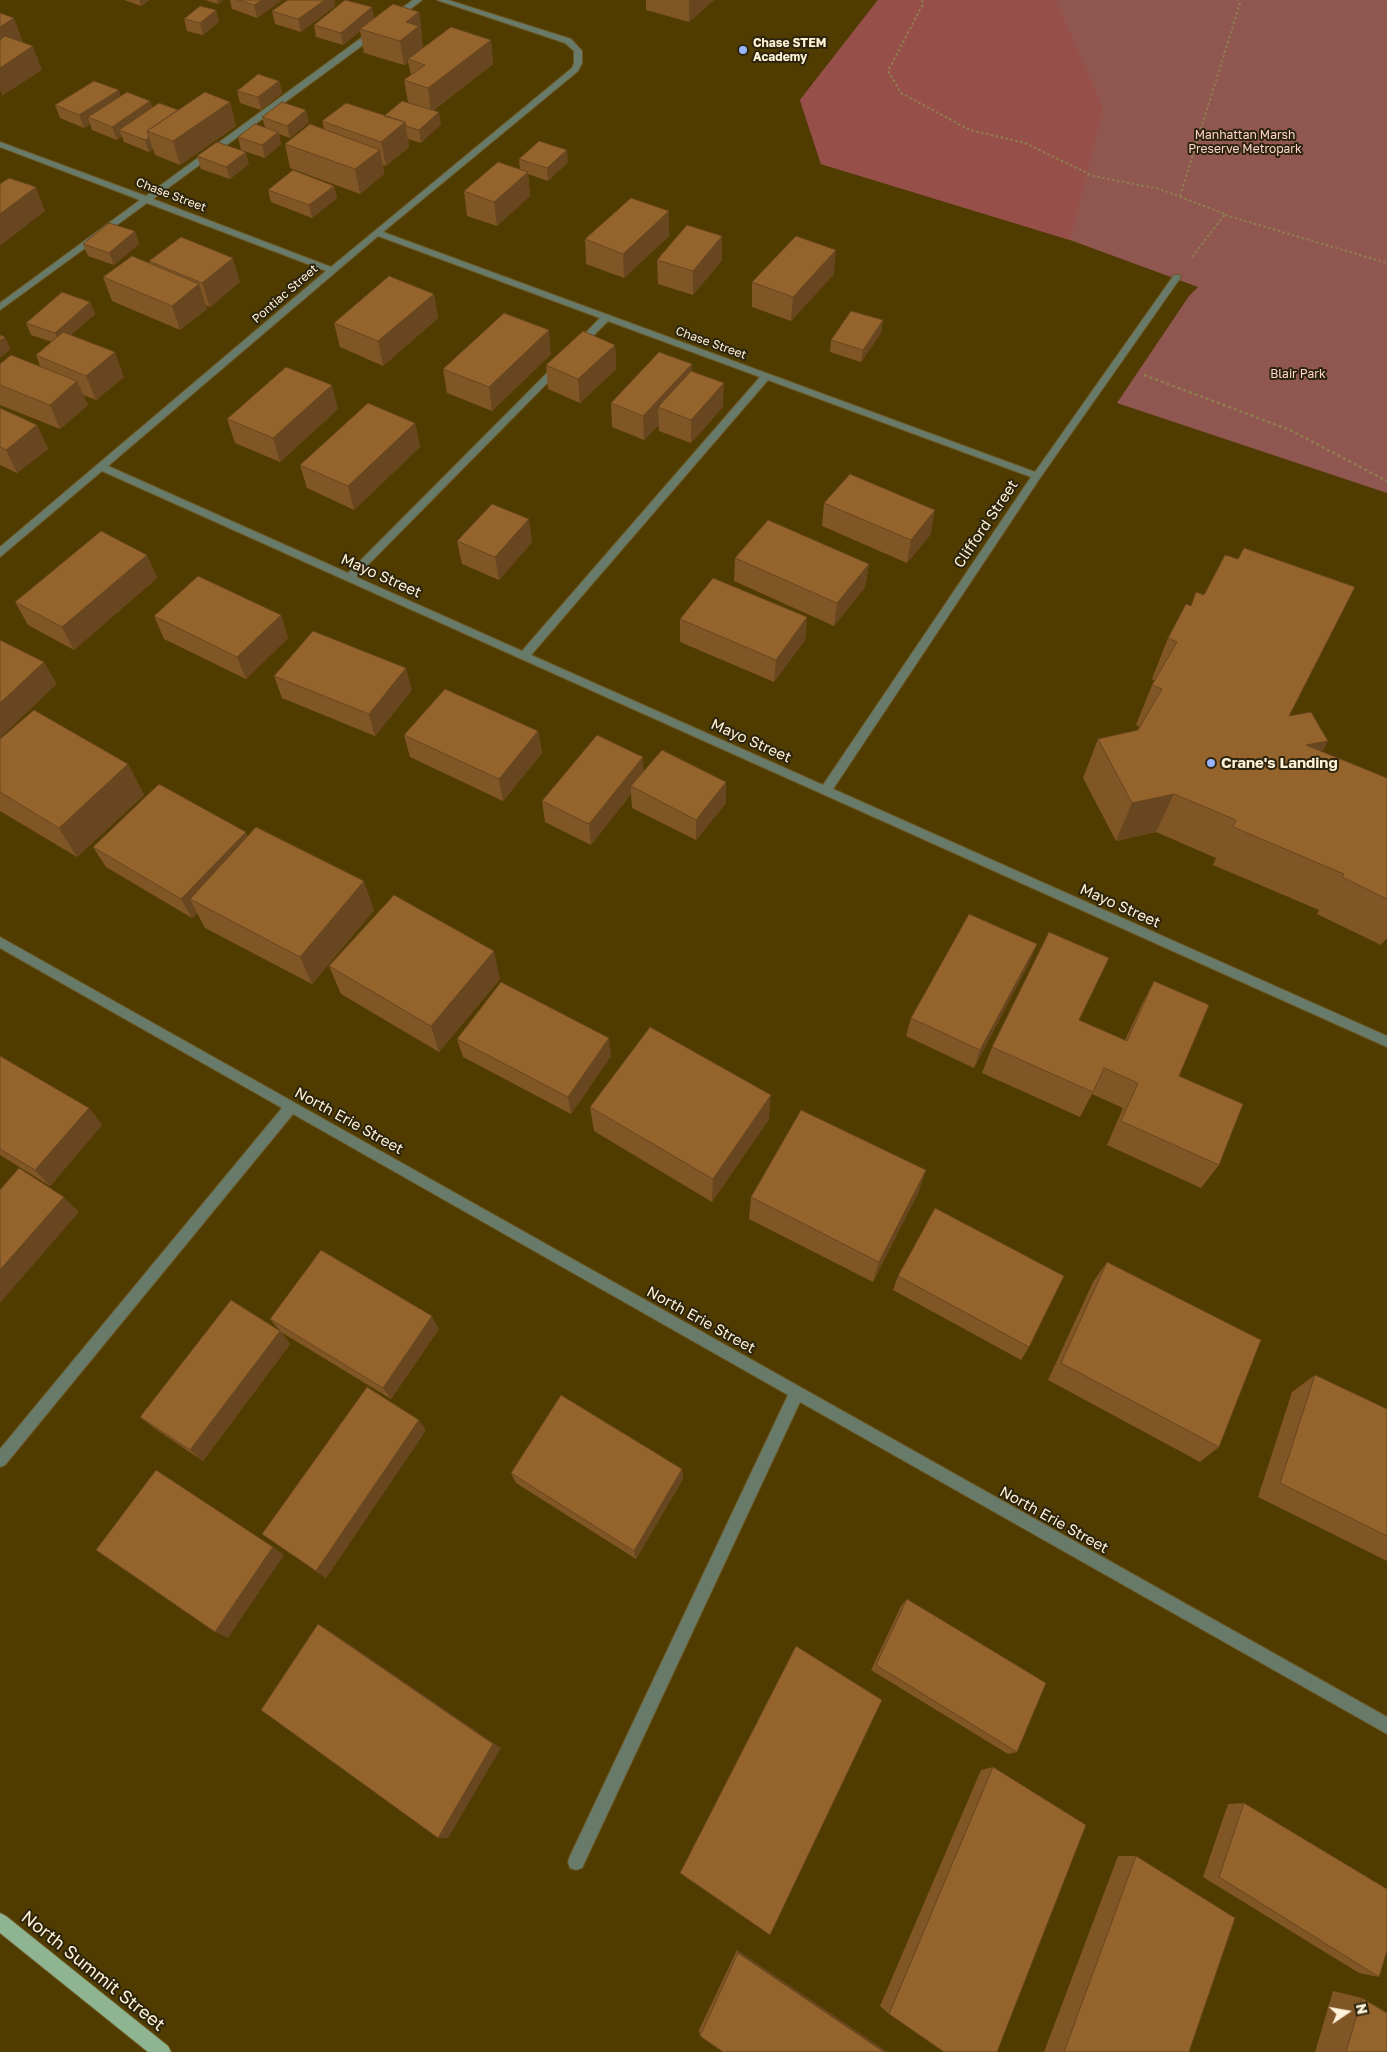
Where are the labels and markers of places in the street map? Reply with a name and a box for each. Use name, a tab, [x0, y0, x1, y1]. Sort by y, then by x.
place label: Chase STEM Academy	[753, 36, 826, 64]
marker: Chase STEM Academy	[737, 44, 749, 56]
place label: Crane's Landing	[1221, 754, 1338, 772]
marker: Crane's Landing	[1205, 757, 1217, 769]

